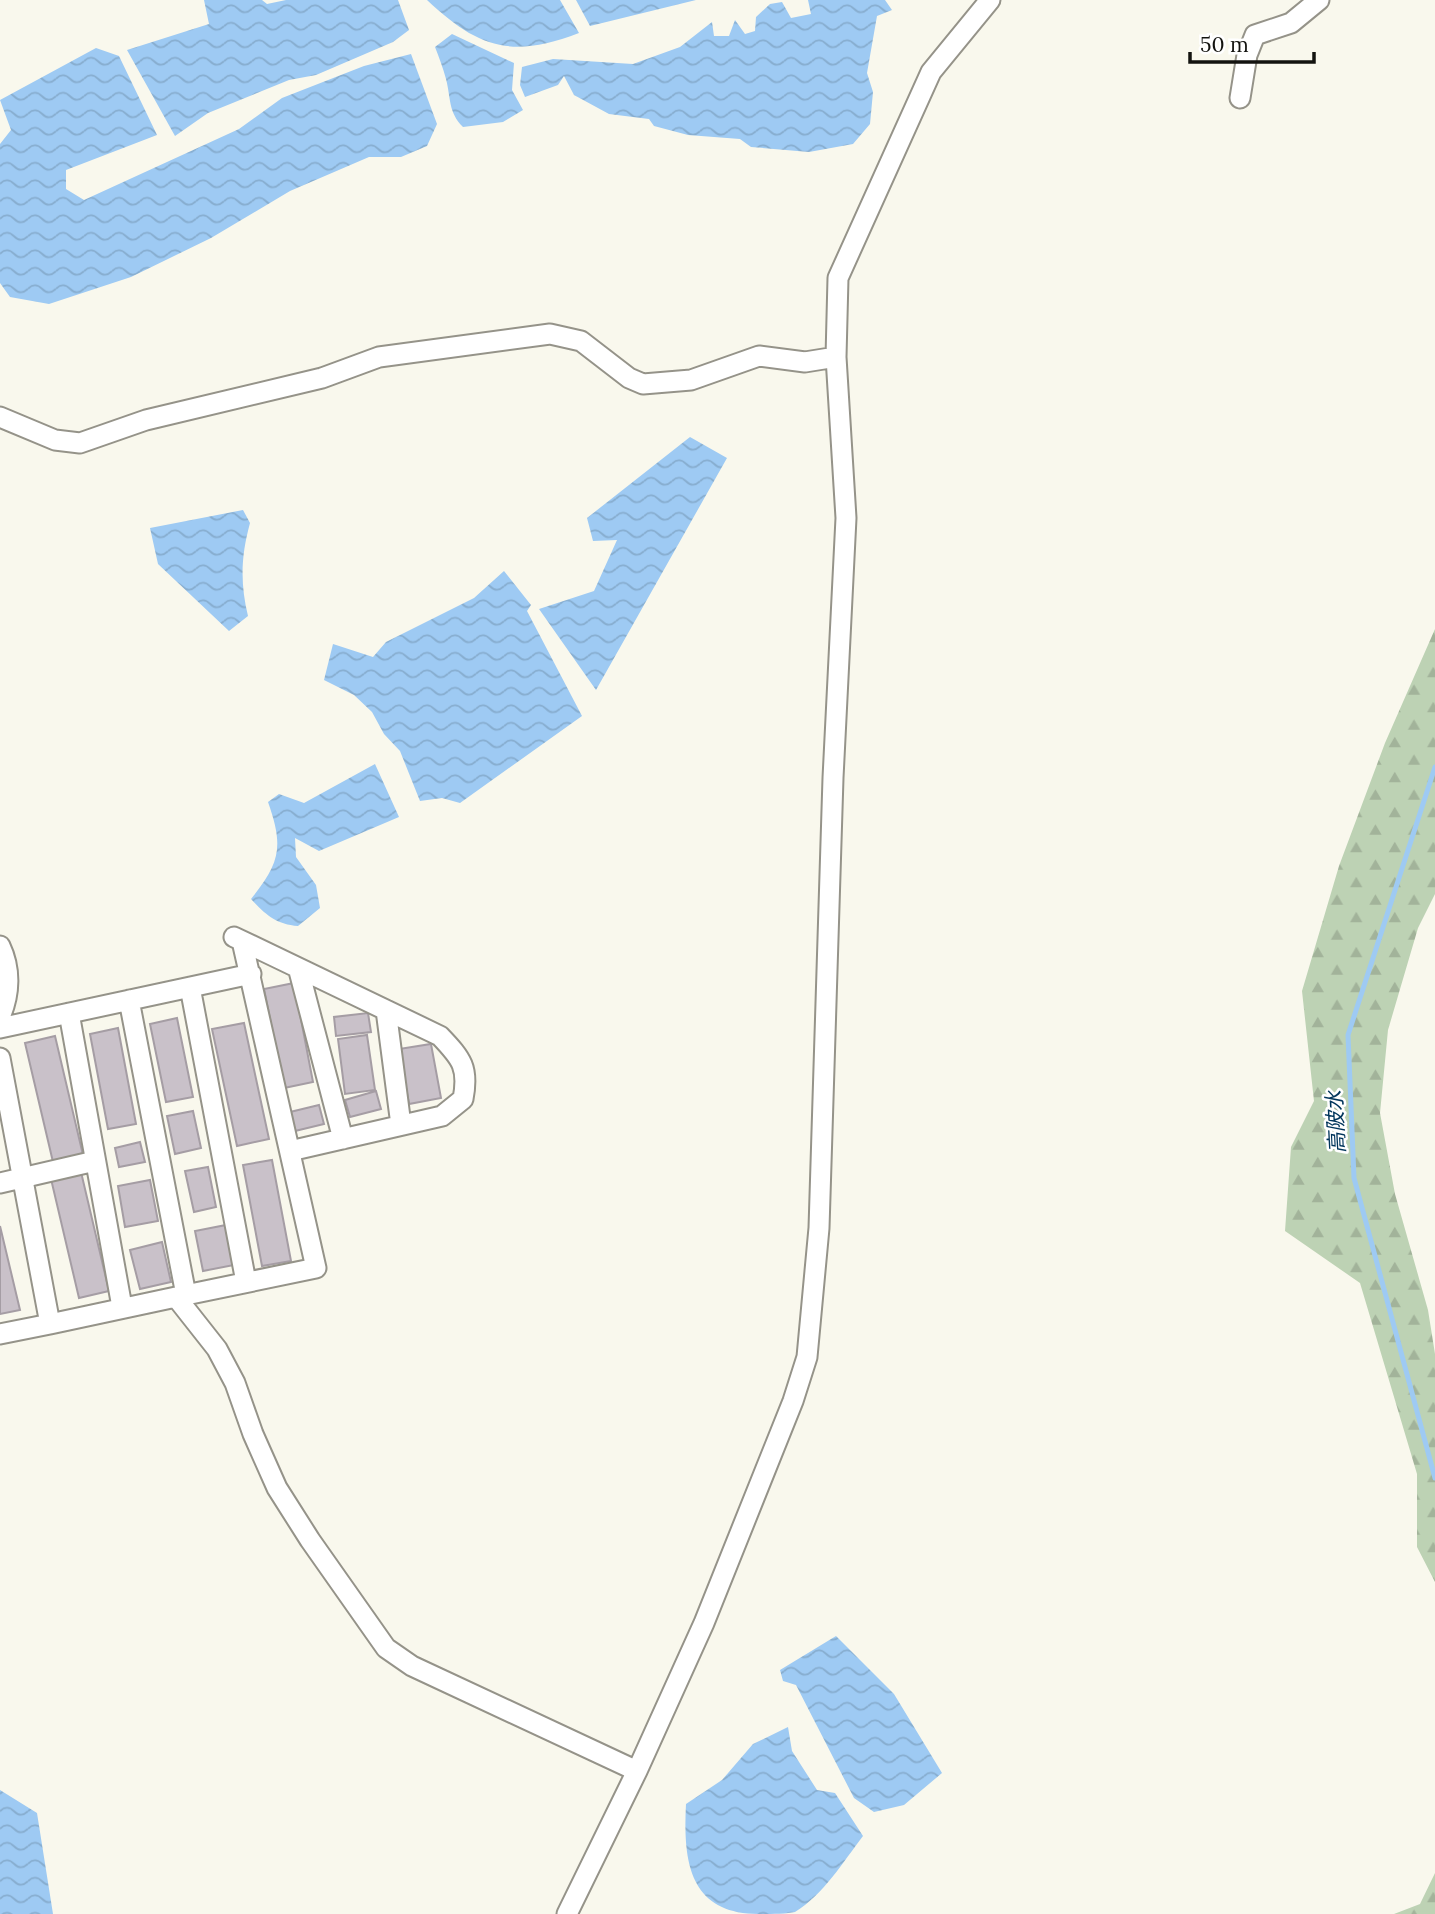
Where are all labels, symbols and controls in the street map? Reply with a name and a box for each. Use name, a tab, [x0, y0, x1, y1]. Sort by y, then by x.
scale bar	[1190, 21, 1314, 65]
text: 50 m	[1200, 31, 1249, 58]
water label: 高陂水	[1320, 1089, 1351, 1154]

